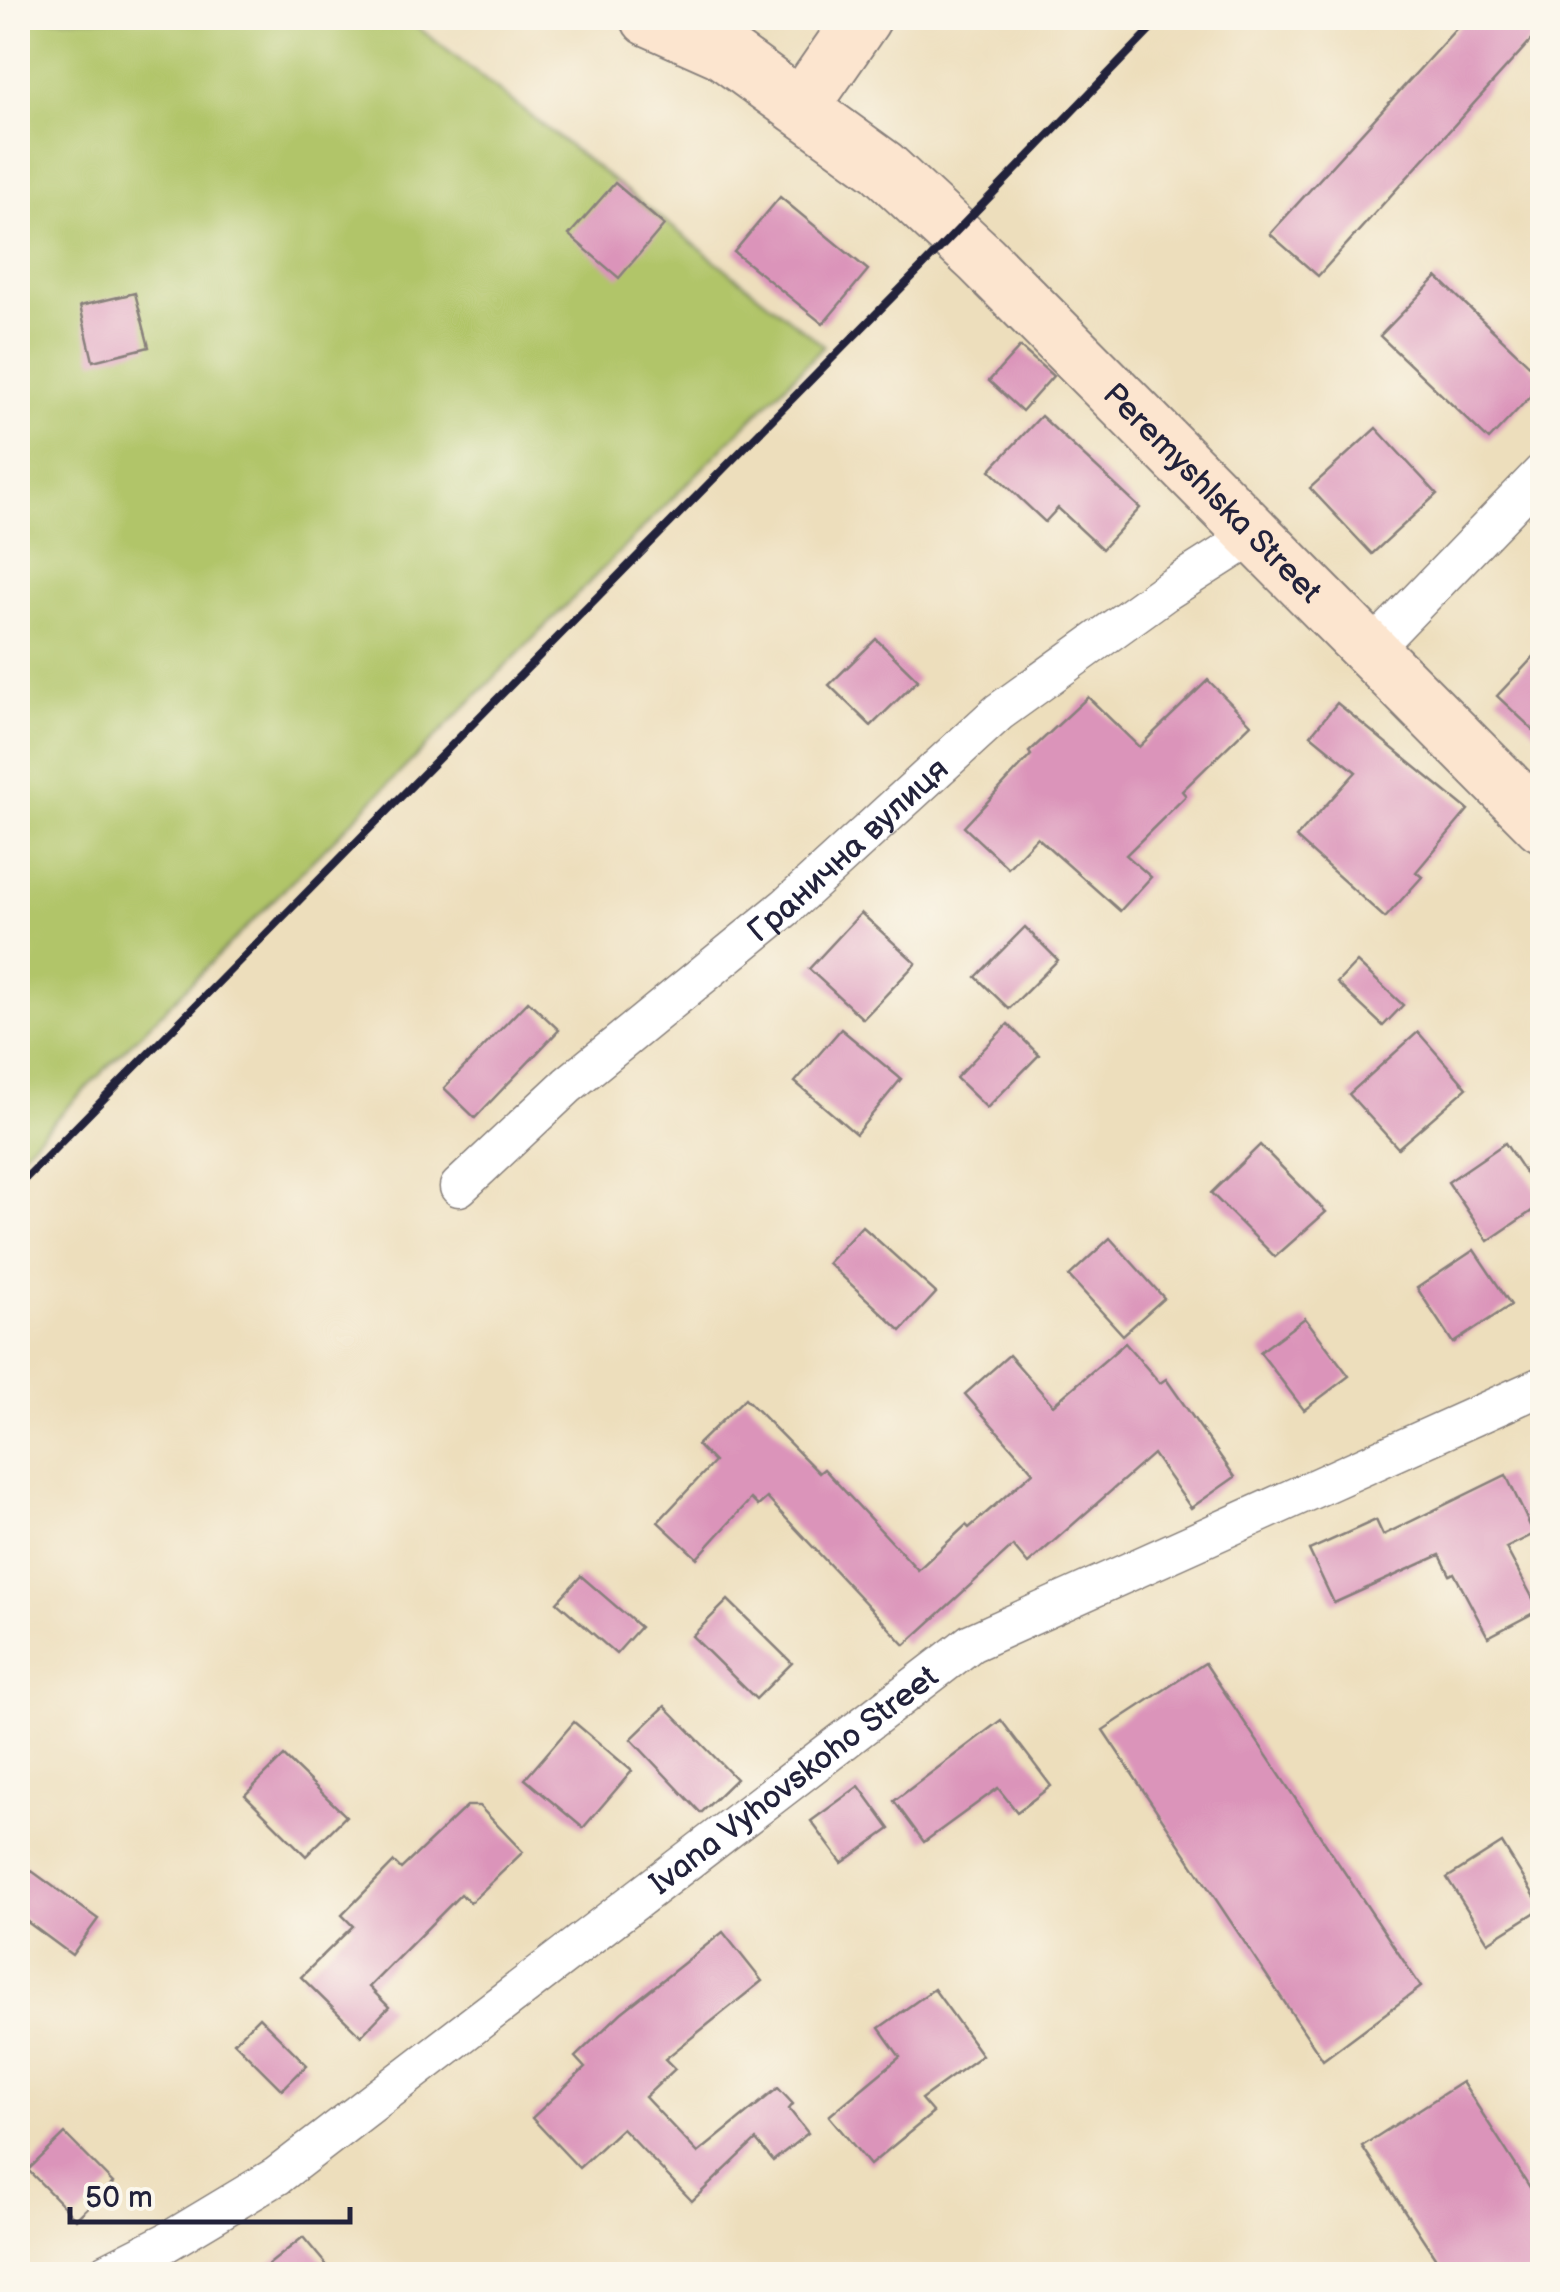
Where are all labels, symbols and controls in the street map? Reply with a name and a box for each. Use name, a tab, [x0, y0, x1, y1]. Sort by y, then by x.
street label: Peremyshlska Street	[1094, 375, 1329, 612]
street label: Гранична вулиця	[740, 750, 957, 951]
street label: Ivana Vyhovskoho Street	[642, 1657, 946, 1904]
scale bar	[70, 2162, 350, 2224]
text: 50 m	[85, 2180, 153, 2216]

